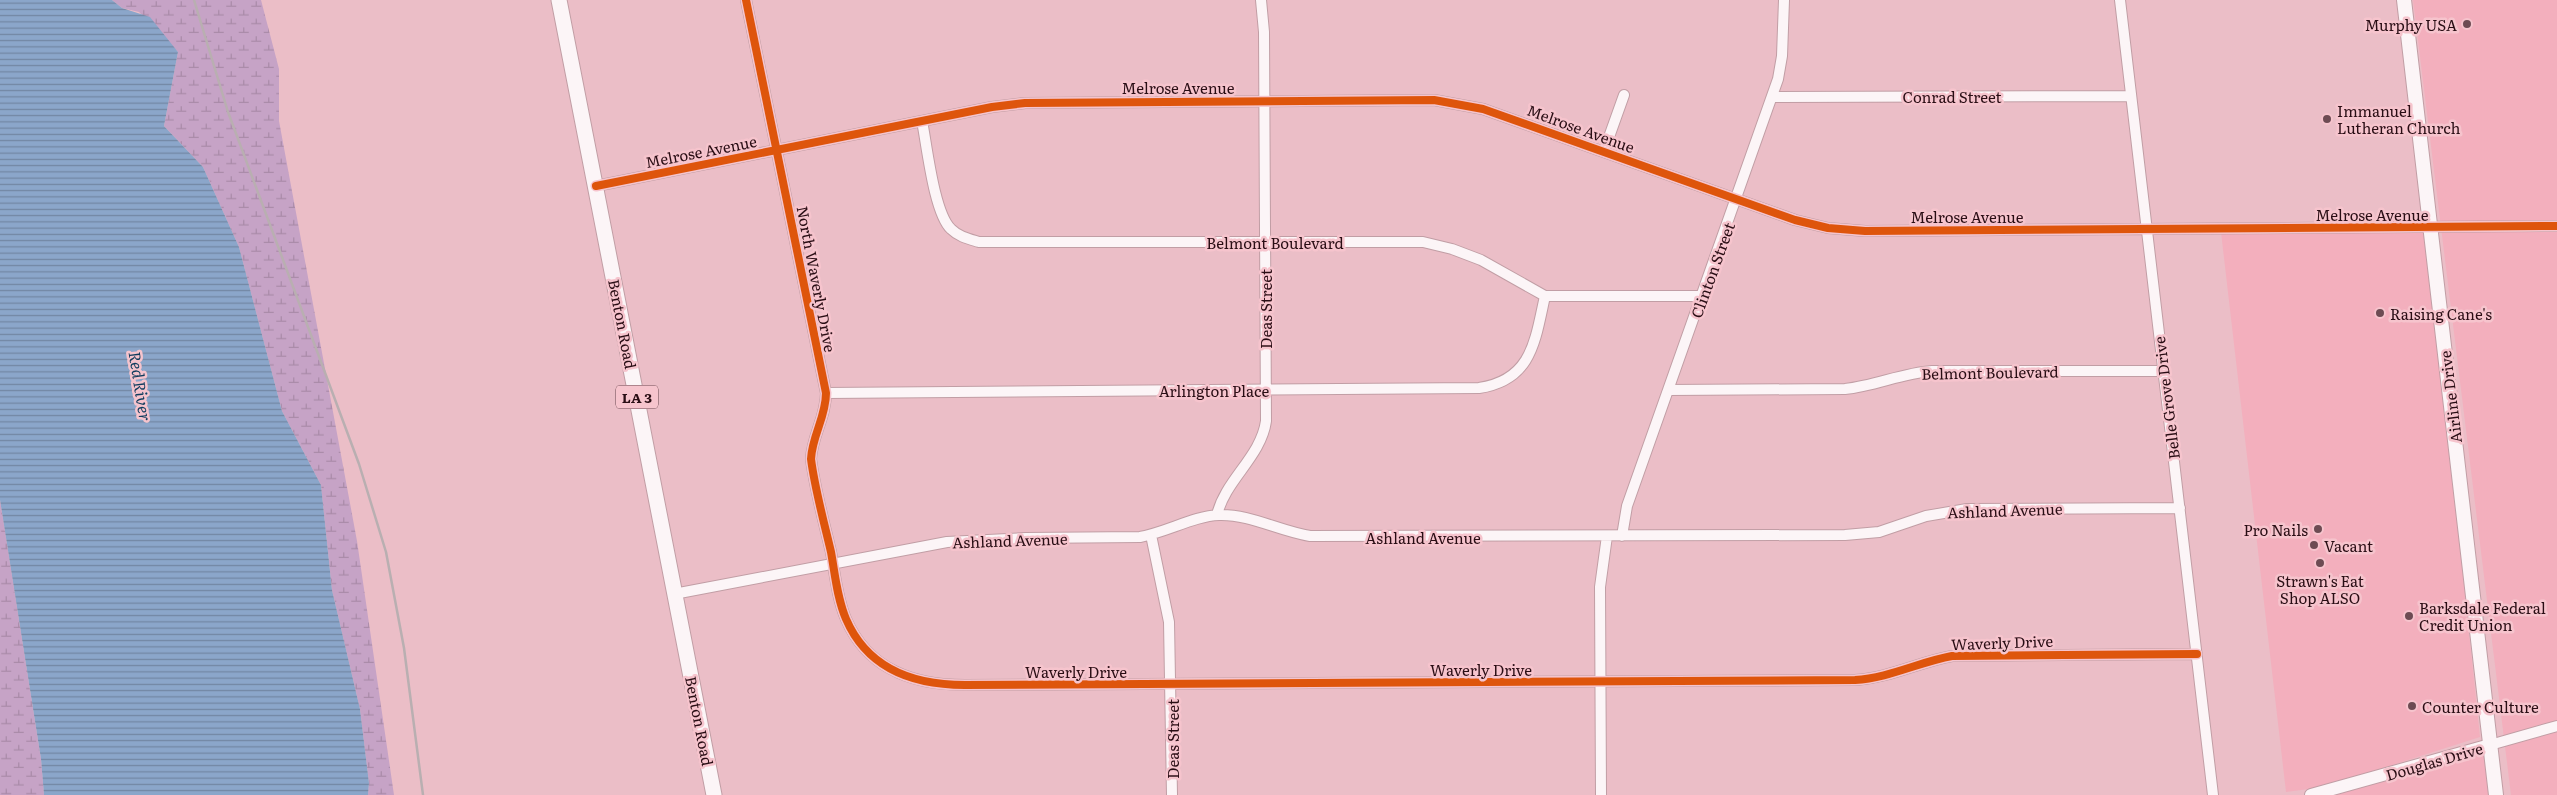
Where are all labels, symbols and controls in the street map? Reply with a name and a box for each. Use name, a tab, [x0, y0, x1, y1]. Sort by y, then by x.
place label: Murphy USA	[2365, 13, 2457, 36]
marker: Murphy USA	[2461, 18, 2473, 30]
street label: Melrose Avenue	[1122, 76, 1235, 99]
street label: Conrad Street	[1902, 85, 2002, 108]
street label: Melrose Avenue	[1524, 98, 1638, 158]
place label: Immanuel Lutheran Church	[2337, 99, 2461, 139]
marker: Immanuel Lutheran Church	[2321, 113, 2333, 125]
street label: Melrose Avenue	[643, 129, 759, 173]
street label: Melrose Avenue	[2316, 203, 2429, 226]
street label: North Waverly Drive	[792, 204, 843, 354]
street label: Melrose Avenue	[1911, 205, 2024, 228]
street label: Clinton Street	[1684, 219, 1740, 321]
street label: Belmont Boulevard	[1206, 231, 1344, 254]
street label: Deas Street	[1254, 269, 1277, 349]
street label: Benton Road	[603, 277, 643, 371]
place label: Raising Cane's	[2390, 302, 2492, 325]
marker: Raising Cane's	[2374, 307, 2386, 319]
street label: Belle Grove Drive	[2147, 335, 2185, 461]
water label: Red River	[124, 349, 158, 423]
street label: Airline Drive	[2433, 349, 2467, 444]
street label: Belmont Boulevard	[1921, 359, 2059, 385]
street label: Arlington Place	[1159, 379, 1270, 402]
road number: LA 3	[616, 386, 658, 408]
street label: Ashland Avenue	[1947, 496, 2063, 524]
place label: Pro Nails	[2244, 518, 2308, 541]
marker: Pro Nails	[2312, 523, 2324, 535]
street label: Ashland Avenue	[952, 526, 1068, 554]
street label: Ashland Avenue	[1365, 526, 1481, 549]
place label: Vacant	[2324, 534, 2373, 557]
marker: Vacant	[2308, 539, 2320, 551]
marker: Strawn's Eat Shop ALSO	[2314, 557, 2326, 569]
place label: Strawn's Eat Shop ALSO	[2276, 569, 2364, 609]
place label: Barksdale Federal Credit Union	[2419, 596, 2546, 636]
marker: Barksdale Federal Credit Union	[2403, 610, 2415, 622]
street label: Waverly Drive	[1951, 629, 2054, 655]
street label: Waverly Drive	[1430, 658, 1532, 681]
street label: Waverly Drive	[1025, 660, 1127, 683]
street label: Benton Road	[680, 674, 720, 768]
place label: Counter Culture	[2422, 695, 2539, 718]
street label: Deas Street	[1161, 699, 1184, 779]
marker: Counter Culture	[2406, 700, 2418, 712]
street label: Douglas Drive	[2383, 736, 2485, 786]

